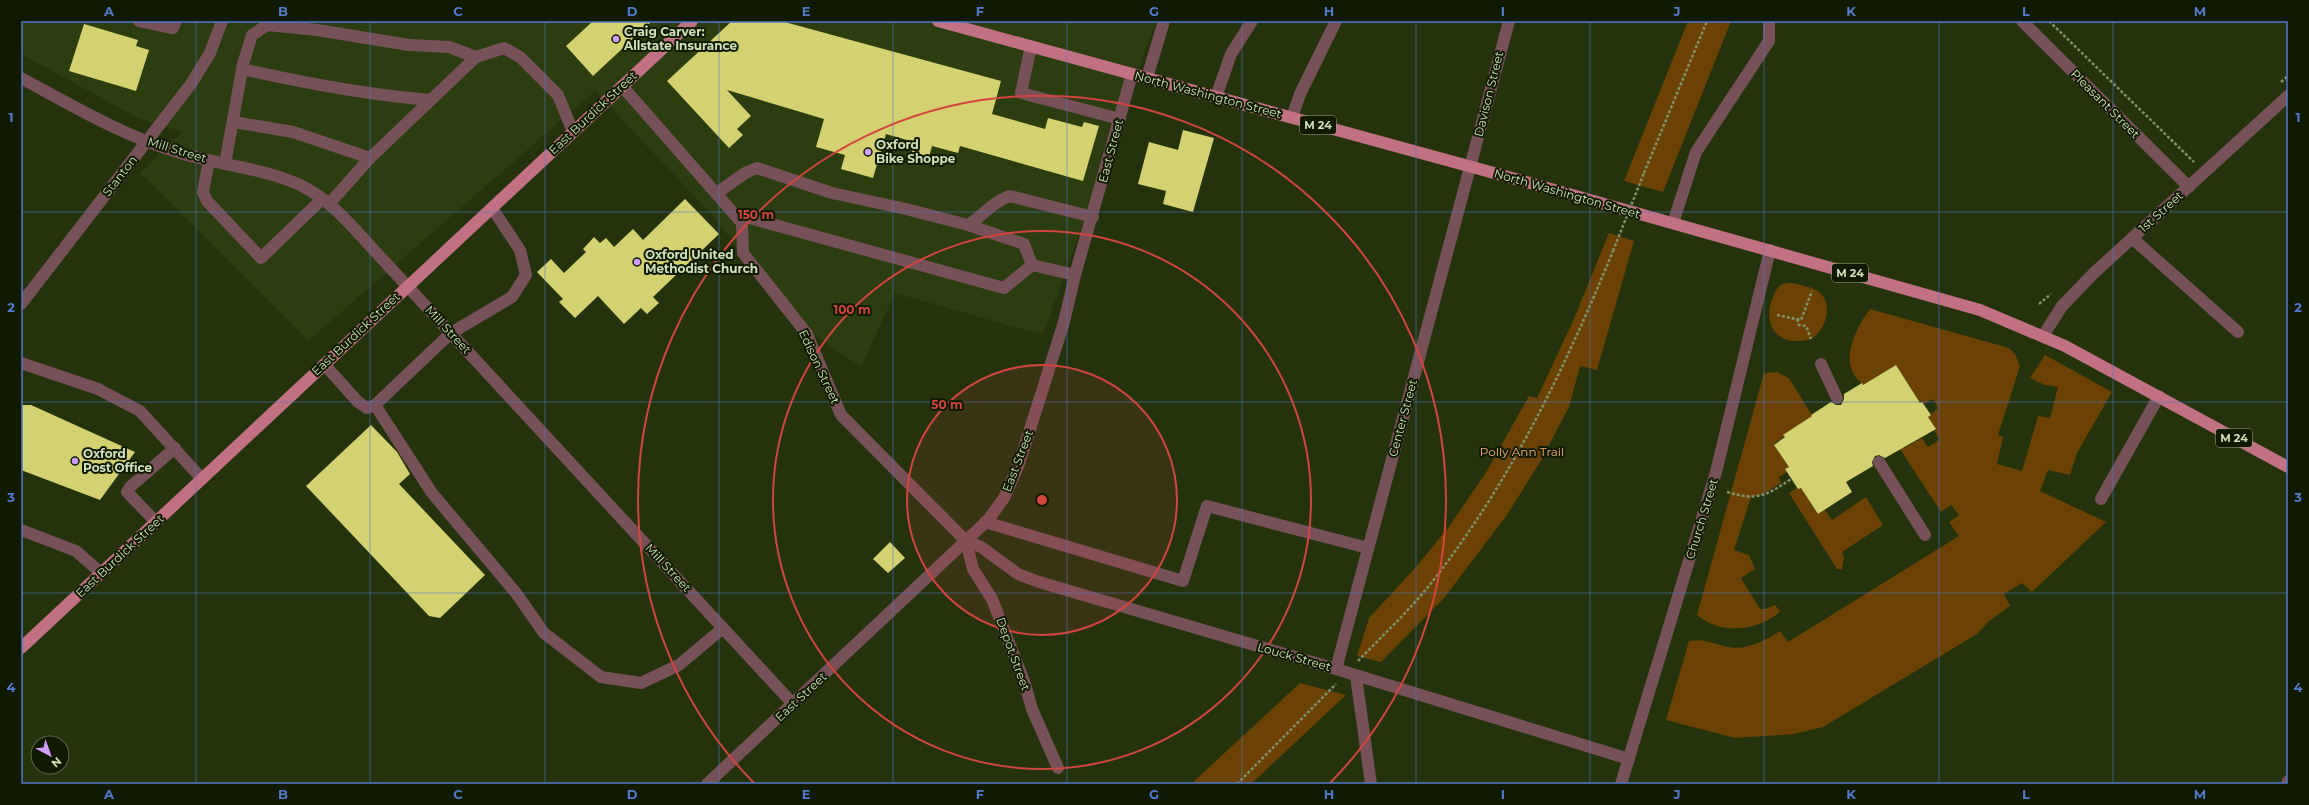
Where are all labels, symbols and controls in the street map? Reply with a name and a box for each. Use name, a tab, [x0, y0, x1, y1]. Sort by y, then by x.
text: A	[103, 3, 115, 19]
text: B	[278, 3, 288, 19]
text: C	[453, 3, 463, 19]
text: D	[627, 3, 638, 19]
text: E	[802, 3, 811, 19]
text: F	[976, 3, 984, 19]
text: G	[1149, 3, 1159, 19]
text: H	[1324, 3, 1334, 19]
text: I	[1501, 3, 1505, 19]
text: J	[1672, 3, 1681, 19]
text: K	[1846, 3, 1856, 19]
text: L	[2022, 3, 2030, 19]
text: M	[2194, 3, 2206, 19]
place label: Craig Carver: Allstate Insurance	[623, 24, 737, 53]
marker: Craig Carver: Allstate Insurance	[611, 34, 621, 44]
street label: Davison Street	[1471, 49, 1506, 138]
street label: Pleasant Street	[2068, 66, 2143, 141]
street label: East Burdick Street	[545, 68, 640, 157]
street label: North Washington Street	[1133, 68, 1283, 121]
text: 1	[8, 109, 14, 125]
text: 1	[2295, 109, 2301, 125]
road number: M 24	[1300, 116, 1336, 134]
street label: East Street	[1095, 117, 1126, 184]
street label: Mill Street	[146, 133, 208, 166]
place label: Oxford Bike Shoppe	[876, 137, 956, 166]
marker: Oxford Bike Shoppe	[863, 147, 873, 157]
street label: Stanton	[99, 152, 140, 199]
street label: North Washington Street	[1492, 165, 1642, 222]
street label: 1st Street	[2135, 188, 2186, 235]
text: 150 m	[738, 207, 774, 222]
place label: Oxford United Methodist Church	[645, 247, 758, 276]
marker: Oxford United Methodist Church	[632, 257, 642, 267]
road number: M 24	[1832, 264, 1868, 282]
street label: East Burdick Street	[308, 289, 403, 378]
text: 2	[7, 299, 15, 315]
text: 2	[2294, 299, 2302, 315]
street label: Mill Street	[422, 302, 475, 357]
text: 100 m	[834, 302, 870, 317]
street label: Edison Street	[796, 327, 843, 406]
street label: Center Street	[1385, 377, 1420, 458]
text: 50 m	[931, 397, 963, 412]
street label: East Street	[999, 428, 1036, 494]
road number: M 24	[2216, 429, 2252, 447]
park label: Polly Ann Trail	[1480, 444, 1564, 459]
place label: Oxford Post Office	[83, 446, 153, 475]
marker: Oxford Post Office	[70, 456, 80, 466]
street label: Church Street	[1682, 477, 1721, 561]
text: 3	[6, 489, 15, 505]
text: 3	[2293, 489, 2302, 505]
centre of rings	[1035, 493, 1049, 507]
street label: East Burdick Street	[72, 511, 167, 600]
street label: Mill Street	[642, 540, 695, 595]
street label: Depot Street	[993, 615, 1034, 693]
street label: Louck Street	[1256, 639, 1333, 674]
street label: East Street	[772, 669, 830, 724]
text: 4	[7, 679, 16, 695]
text: 4	[2294, 679, 2303, 695]
north arrow	[30, 735, 70, 775]
text: N	[49, 754, 65, 771]
text: A	[103, 786, 115, 802]
text: B	[278, 786, 288, 802]
text: C	[453, 786, 463, 802]
text: D	[627, 786, 638, 802]
text: E	[802, 786, 811, 802]
text: F	[976, 786, 984, 802]
text: G	[1149, 786, 1159, 802]
text: H	[1324, 786, 1334, 802]
text: I	[1501, 786, 1505, 802]
text: J	[1672, 786, 1681, 802]
text: K	[1846, 786, 1856, 802]
text: L	[2022, 786, 2030, 802]
text: M	[2194, 786, 2206, 802]

